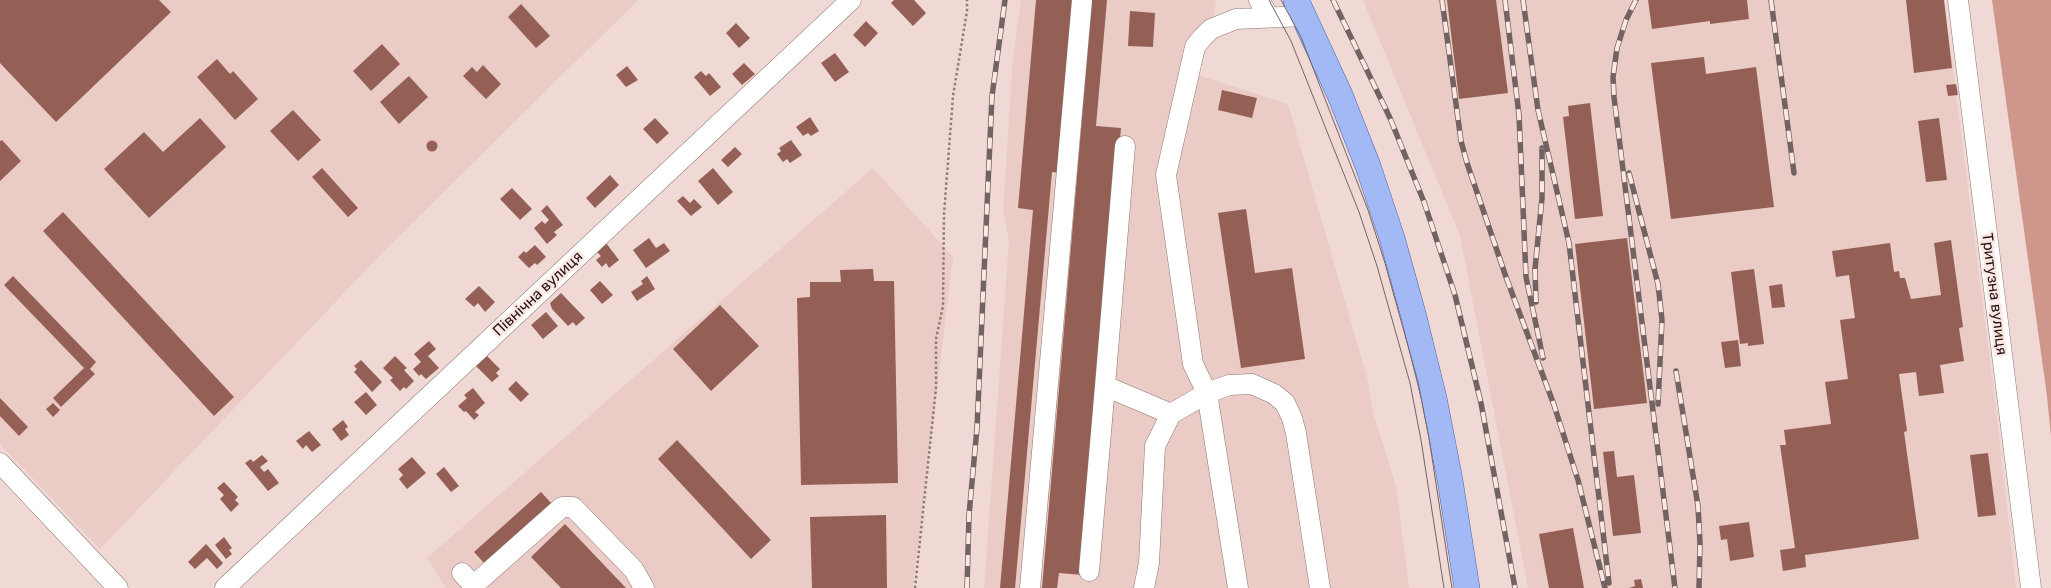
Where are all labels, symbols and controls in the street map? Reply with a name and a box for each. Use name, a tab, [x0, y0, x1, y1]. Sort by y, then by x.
street label: Тритузна вулиця	[1978, 232, 2010, 356]
street label: Північна вулиця	[489, 248, 587, 340]

